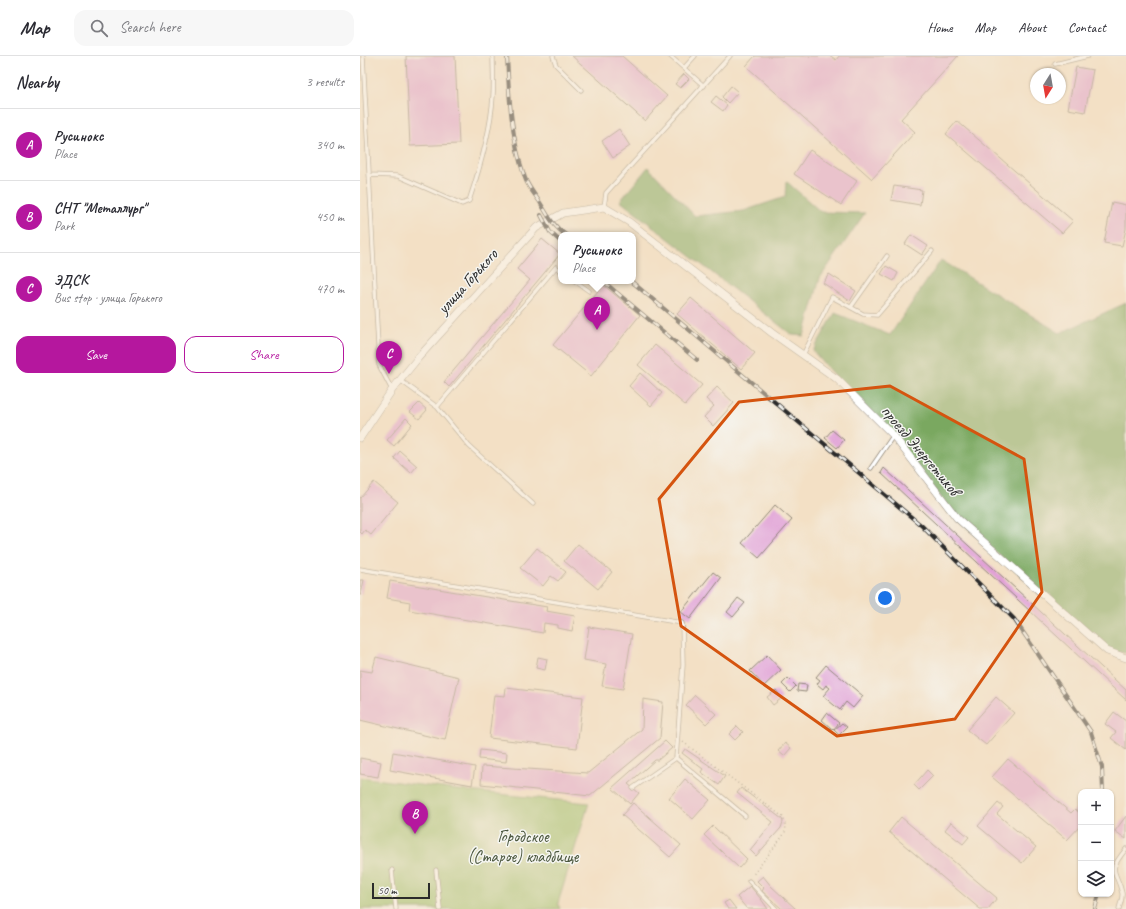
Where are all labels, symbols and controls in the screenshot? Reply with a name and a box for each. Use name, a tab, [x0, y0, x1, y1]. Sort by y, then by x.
search box	[74, 10, 354, 46]
text: Map	[20, 16, 50, 40]
icon: search	[88, 17, 110, 39]
text: Search here	[120, 18, 181, 37]
text: Home	[927, 19, 953, 36]
text: Map	[975, 19, 996, 36]
text: About	[1018, 19, 1046, 36]
text: Contact	[1068, 19, 1106, 36]
north arrow	[1030, 68, 1066, 104]
text: Nearby	[16, 72, 59, 93]
text: 3 results	[306, 74, 344, 90]
text: Русинокс	[54, 127, 104, 146]
text: A	[26, 137, 32, 153]
text: 340 m	[316, 137, 344, 153]
text: Place	[54, 146, 77, 162]
text: СНТ "Металлург"	[54, 199, 146, 218]
text: B	[26, 209, 32, 225]
text: 450 m	[316, 209, 344, 225]
text: Park	[54, 218, 75, 234]
popup	[558, 232, 636, 284]
text: Русинокс	[572, 241, 622, 260]
street label: улица Горького	[432, 244, 503, 319]
text: Place	[572, 260, 595, 276]
text: ЭДСК	[54, 271, 88, 290]
text: C	[26, 281, 32, 297]
text: 470 m	[316, 281, 344, 297]
text: Bus stop · улица Горького	[54, 290, 162, 306]
pin: A	[584, 297, 610, 330]
button: Save	[16, 336, 176, 373]
button: Share	[184, 336, 344, 373]
pin: C	[376, 341, 402, 374]
street label: проезд Энергетиков	[877, 401, 967, 503]
your location	[875, 588, 895, 608]
map controls	[1078, 789, 1114, 897]
button: +	[1078, 789, 1114, 825]
pin: B	[402, 801, 428, 834]
button: −	[1078, 825, 1114, 861]
park label: Городское (Старое) кладбище	[468, 826, 580, 867]
button: layers	[1078, 861, 1114, 897]
scale bar	[372, 881, 430, 900]
text: 50 m	[378, 883, 397, 897]

